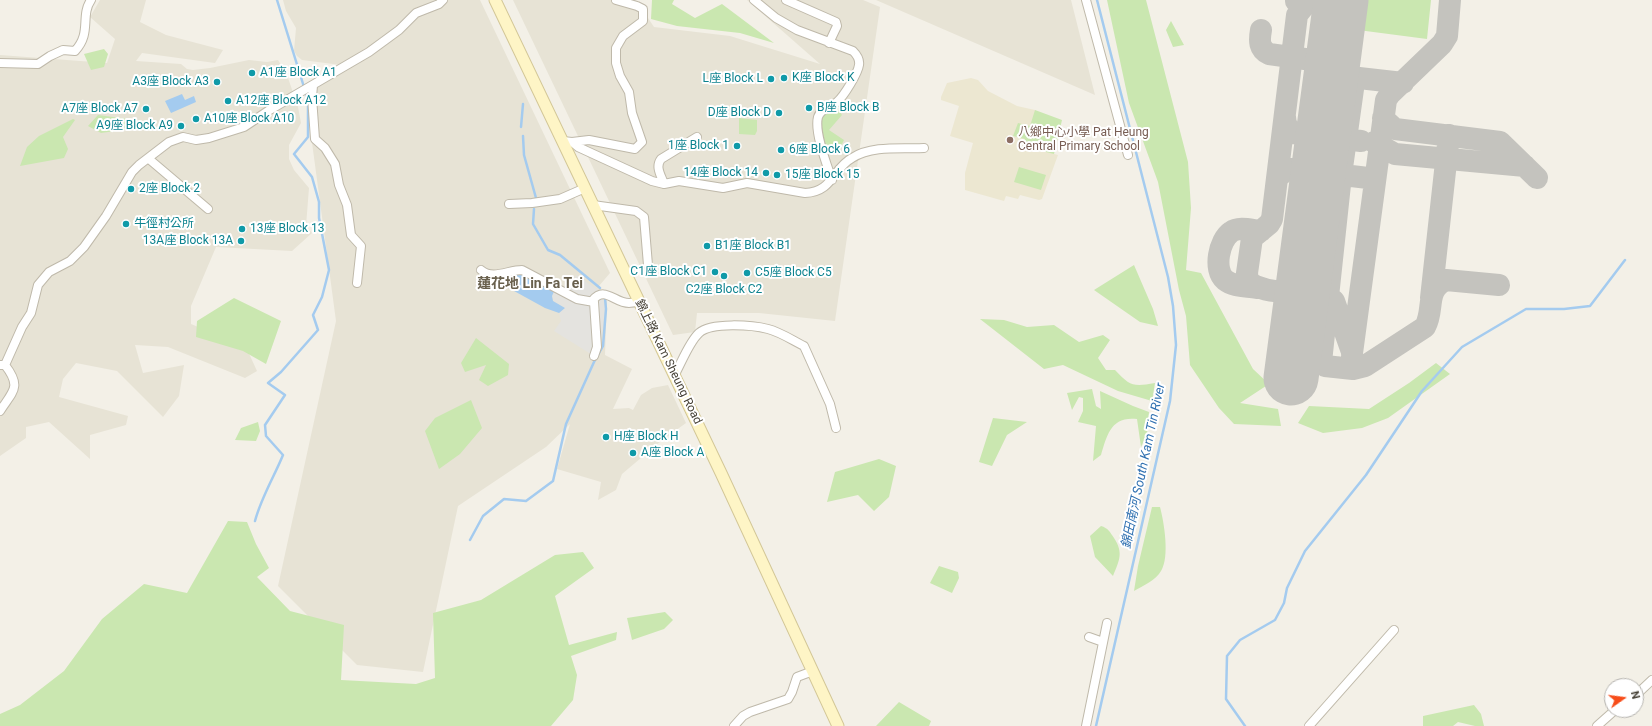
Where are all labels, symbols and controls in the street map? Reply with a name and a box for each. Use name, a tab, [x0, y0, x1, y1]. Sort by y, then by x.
place label: A1座 Block A1	[260, 66, 337, 80]
marker: A1座 Block A1	[247, 68, 257, 78]
place label: K座 Block K	[792, 71, 855, 85]
place label: L座 Block L	[703, 72, 763, 86]
marker: K座 Block K	[779, 73, 789, 83]
marker: L座 Block L	[766, 74, 776, 84]
place label: A3座 Block A3	[132, 75, 209, 89]
marker: A3座 Block A3	[212, 77, 222, 87]
place label: A12座 Block A12	[236, 94, 326, 108]
marker: A12座 Block A12	[223, 96, 233, 106]
place label: B座 Block B	[817, 101, 880, 115]
place label: A7座 Block A7	[61, 102, 138, 116]
marker: B座 Block B	[804, 103, 814, 113]
marker: A7座 Block A7	[141, 104, 151, 114]
place label: D座 Block D	[708, 106, 771, 120]
marker: D座 Block D	[774, 108, 784, 118]
place label: A10座 Block A10	[204, 112, 294, 126]
marker: A10座 Block A10	[191, 114, 201, 124]
place label: A9座 Block A9	[96, 119, 173, 133]
marker: A9座 Block A9	[176, 121, 186, 131]
place label: 八鄉中心小學 Pat Heung Central Primary School	[1018, 126, 1149, 154]
marker: 八鄉中心小學 Pat Heung Central Primary School	[1005, 135, 1015, 145]
place label: 1座 Block 1	[668, 139, 729, 153]
marker: 1座 Block 1	[732, 141, 742, 151]
place label: 6座 Block 6	[789, 143, 850, 157]
marker: 6座 Block 6	[776, 145, 786, 155]
place label: 14座 Block 14	[683, 166, 758, 180]
marker: 14座 Block 14	[761, 168, 771, 178]
place label: 15座 Block 15	[785, 168, 860, 182]
marker: 15座 Block 15	[772, 170, 782, 180]
place label: 2座 Block 2	[139, 182, 200, 196]
marker: 2座 Block 2	[126, 184, 136, 194]
place label: 牛徑村公所	[134, 217, 194, 231]
marker: 牛徑村公所	[121, 219, 131, 229]
place label: 13座 Block 13	[250, 222, 325, 236]
marker: 13座 Block 13	[237, 224, 247, 234]
place label: 13A座 Block 13A	[143, 234, 233, 248]
marker: 13A座 Block 13A	[236, 236, 246, 246]
place label: B1座 Block B1	[715, 239, 791, 253]
marker: B1座 Block B1	[702, 241, 712, 251]
place label: C1座 Block C1	[630, 265, 707, 279]
place label: C5座 Block C5	[755, 266, 832, 280]
marker: C1座 Block C1	[710, 267, 720, 277]
marker: C5座 Block C5	[742, 268, 752, 278]
marker: C2座 Block C2	[719, 271, 729, 281]
district label: 蓮花地 Lin Fa Tei	[477, 276, 583, 292]
place label: C2座 Block C2	[686, 283, 762, 297]
street label: 錦上路 Kam Sheung Road	[631, 297, 705, 427]
water label: 錦田南河 South Kam Tin River	[1119, 382, 1169, 550]
place label: H座 Block H	[614, 430, 679, 444]
marker: H座 Block H	[601, 432, 611, 442]
place label: A座 Block A	[641, 446, 704, 460]
marker: A座 Block A	[628, 448, 638, 458]
north arrow	[1604, 678, 1644, 718]
text: N	[1628, 690, 1642, 701]

